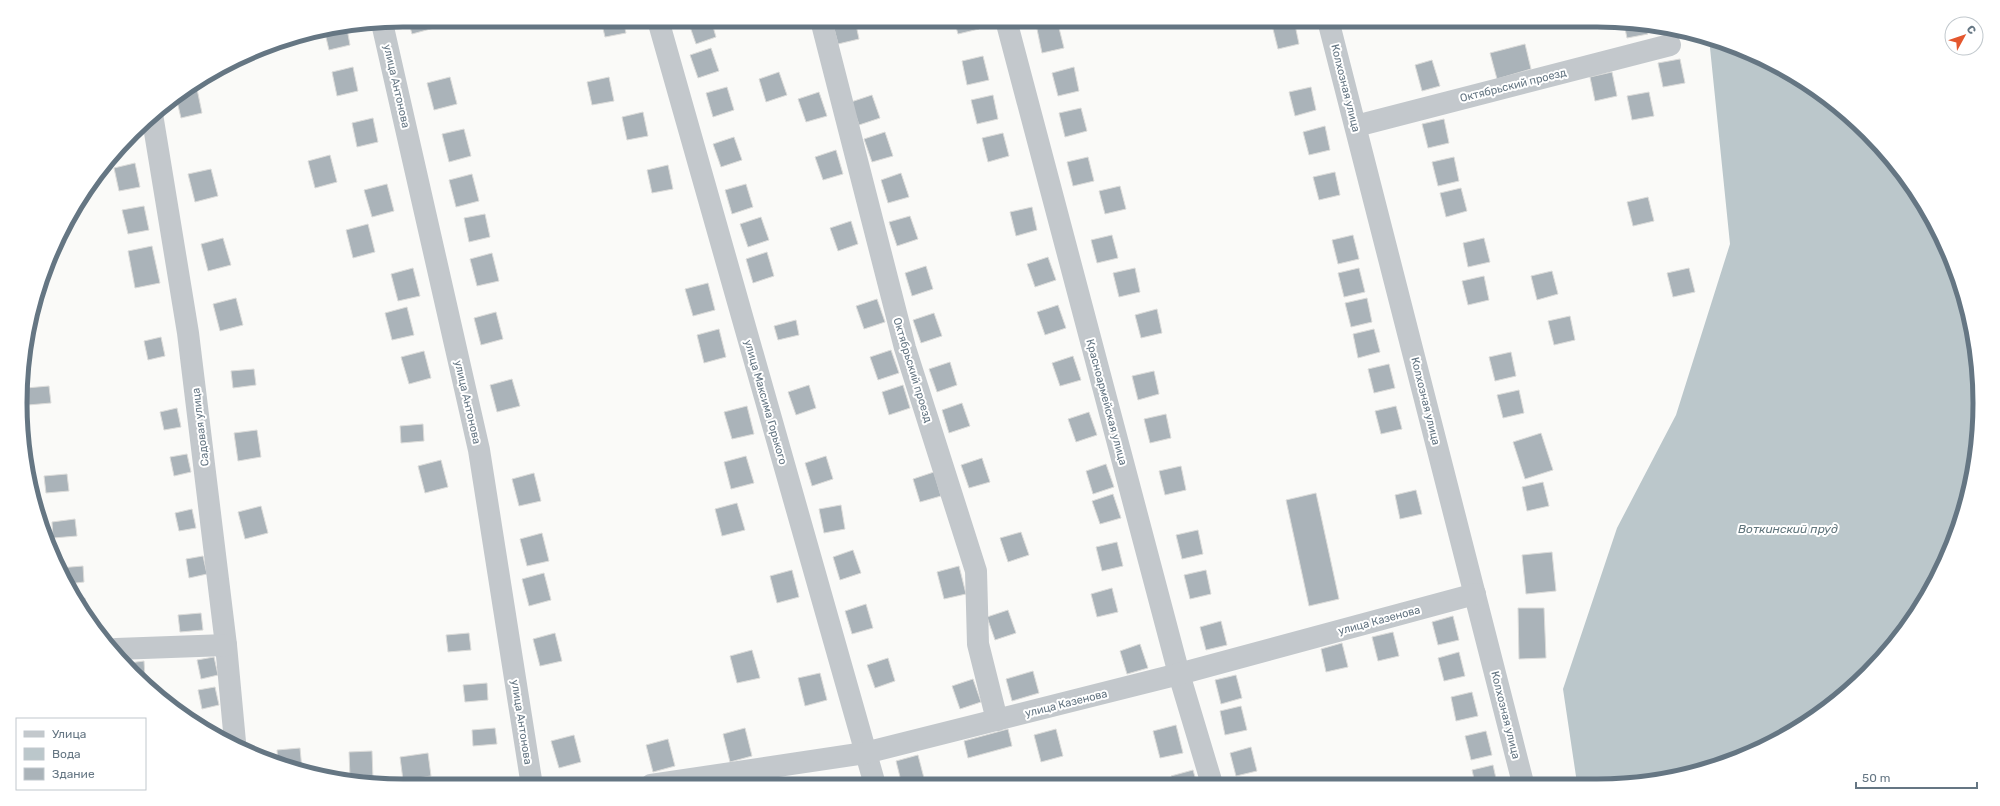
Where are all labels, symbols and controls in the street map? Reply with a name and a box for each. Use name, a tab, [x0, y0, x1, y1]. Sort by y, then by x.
north arrow	[1944, 16, 1984, 56]
text: С	[1964, 23, 1979, 37]
street label: улица Антонова	[381, 43, 412, 129]
street label: Колхозная улица	[1328, 43, 1363, 133]
street label: Октябрьский проезд	[1459, 66, 1568, 105]
street label: Октябрьский проезд	[890, 316, 935, 425]
street label: улица Максима Горького	[741, 338, 790, 466]
street label: Красноармейская улица	[1083, 338, 1130, 467]
street label: Колхозная улица	[1408, 356, 1443, 446]
street label: улица Антонова	[452, 359, 483, 445]
street label: Садовая улица	[189, 387, 212, 467]
water label: Воткинский пруд	[1738, 522, 1838, 536]
street label: улица Казенова	[1337, 603, 1422, 638]
street label: Колхозная улица	[1488, 670, 1523, 760]
street label: улица Антонова	[508, 679, 535, 765]
street label: улица Казенова	[1024, 687, 1109, 720]
legend	[16, 718, 146, 790]
text: Улица	[52, 727, 86, 741]
text: Вода	[52, 747, 81, 761]
scale bar	[1856, 764, 1977, 790]
text: Здание	[52, 767, 95, 781]
text: 50 m	[1862, 771, 1890, 785]

